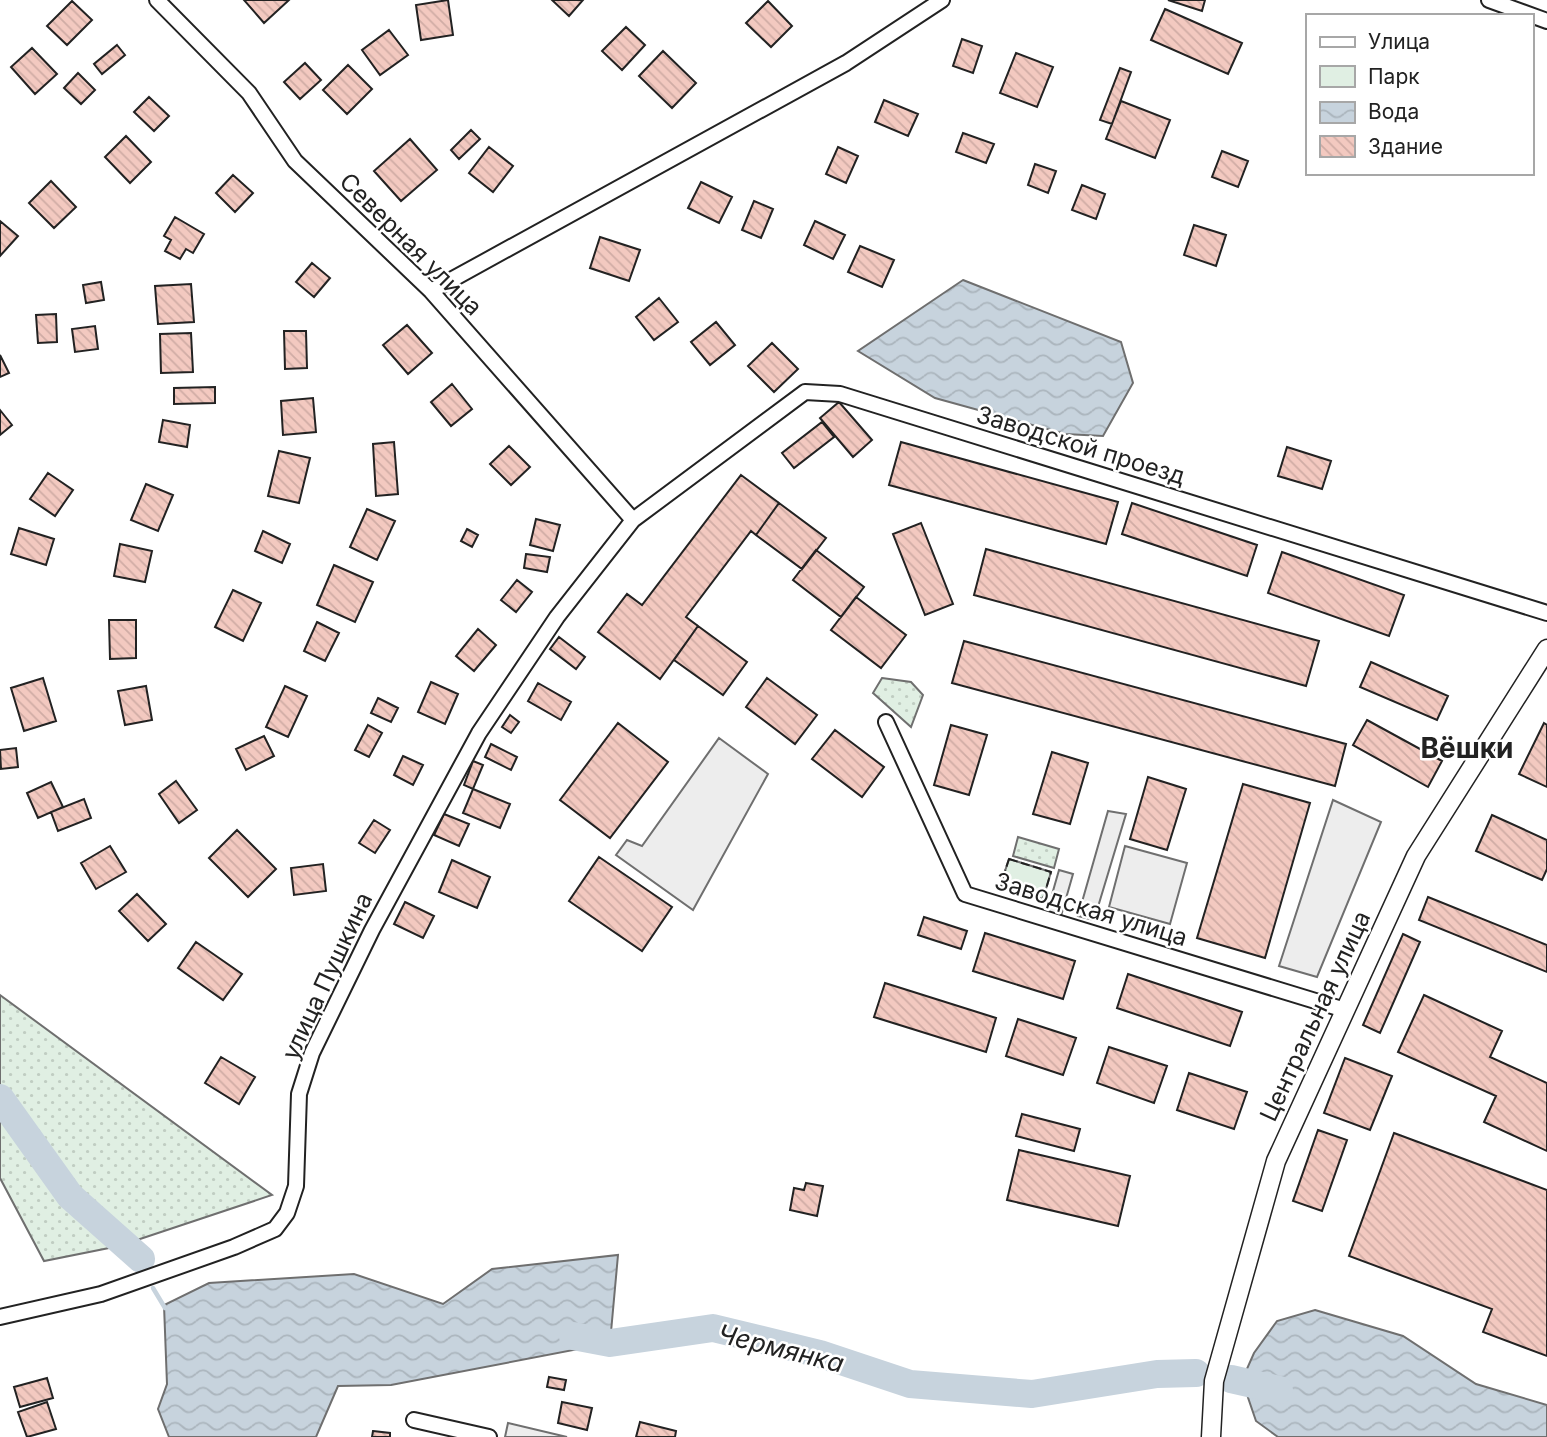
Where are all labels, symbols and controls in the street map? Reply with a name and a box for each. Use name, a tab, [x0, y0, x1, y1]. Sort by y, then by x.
legend	[1306, 14, 1533, 175]
text: Улица	[1368, 29, 1430, 54]
text: Парк	[1368, 64, 1420, 89]
text: Вода	[1368, 99, 1419, 124]
text: Здание	[1368, 134, 1443, 159]
street label: Северная улица	[334, 167, 488, 321]
street label: Заводской проезд	[973, 399, 1189, 491]
district label: Вёшки	[1420, 731, 1514, 765]
street label: Заводская улица	[991, 866, 1191, 952]
street label: улица Пушкина	[276, 888, 378, 1064]
street label: Центральная улица	[1254, 906, 1376, 1126]
water label: Чермянка	[715, 1317, 847, 1379]

